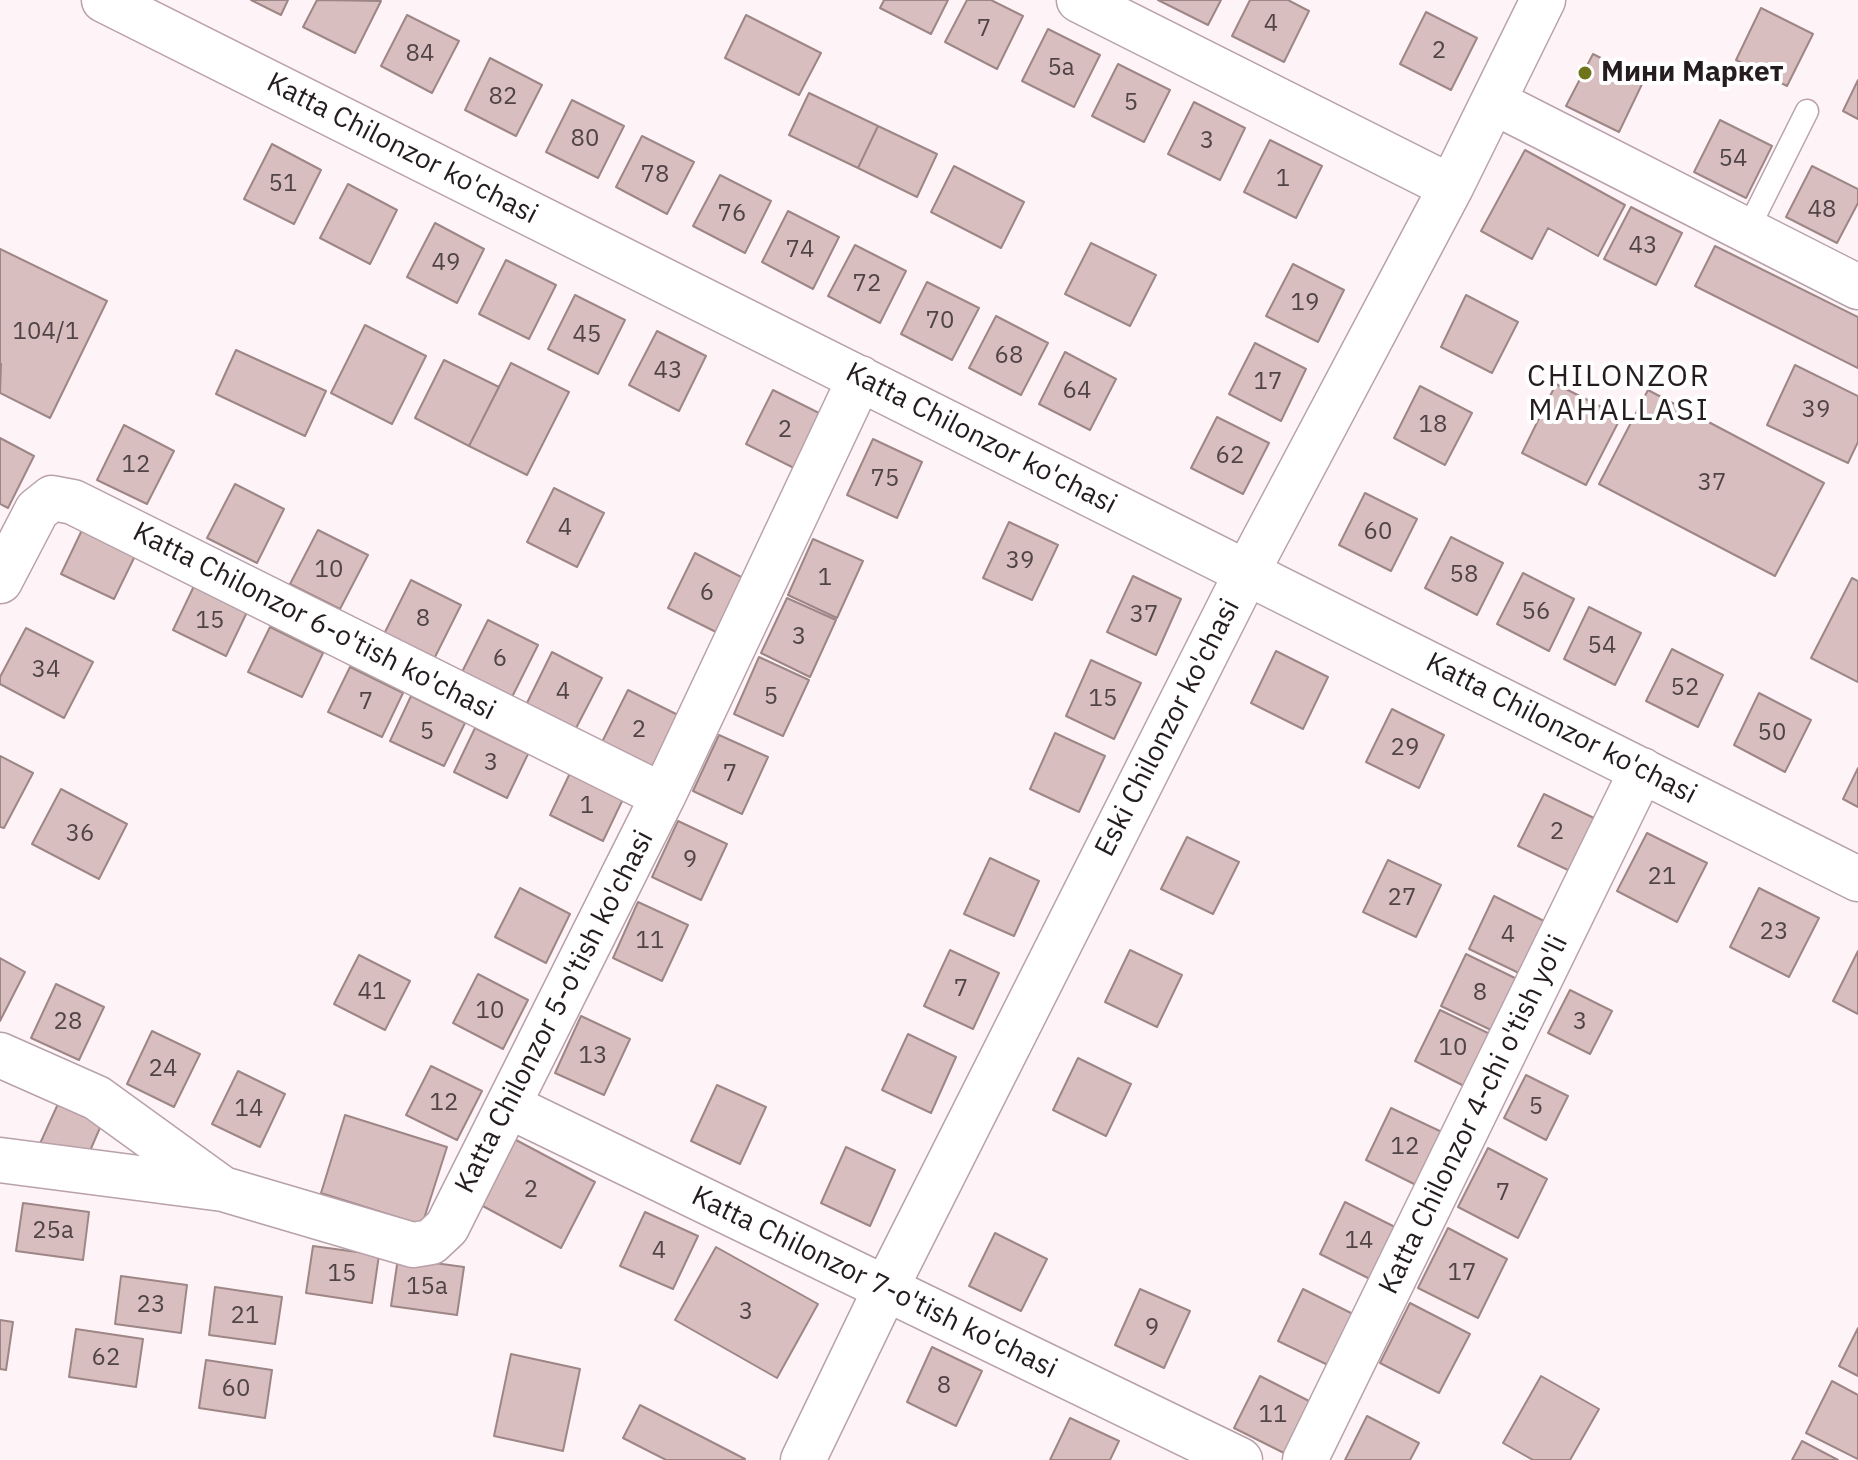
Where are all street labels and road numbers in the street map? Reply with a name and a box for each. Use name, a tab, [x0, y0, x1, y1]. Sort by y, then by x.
street label: Katta Chilonzor ko'chasi	[261, 66, 543, 232]
street label: Katta Chilonzor ko'chasi	[840, 356, 1122, 522]
street label: Katta Chilonzor 6-o'tish ko'chasi	[127, 516, 501, 728]
street label: Eski Chilonzor ko'chasi	[1089, 594, 1247, 862]
street label: Katta Chilonzor ko'chasi	[1420, 646, 1702, 812]
street label: Katta Chilonzor 5-o'tish ko'chasi	[449, 825, 661, 1199]
street label: Katta Chilonzor 4-chi o'tish yo'li	[1372, 930, 1576, 1300]
street label: Katta Chilonzor 7-o'tish ko'chasi	[686, 1180, 1062, 1386]

